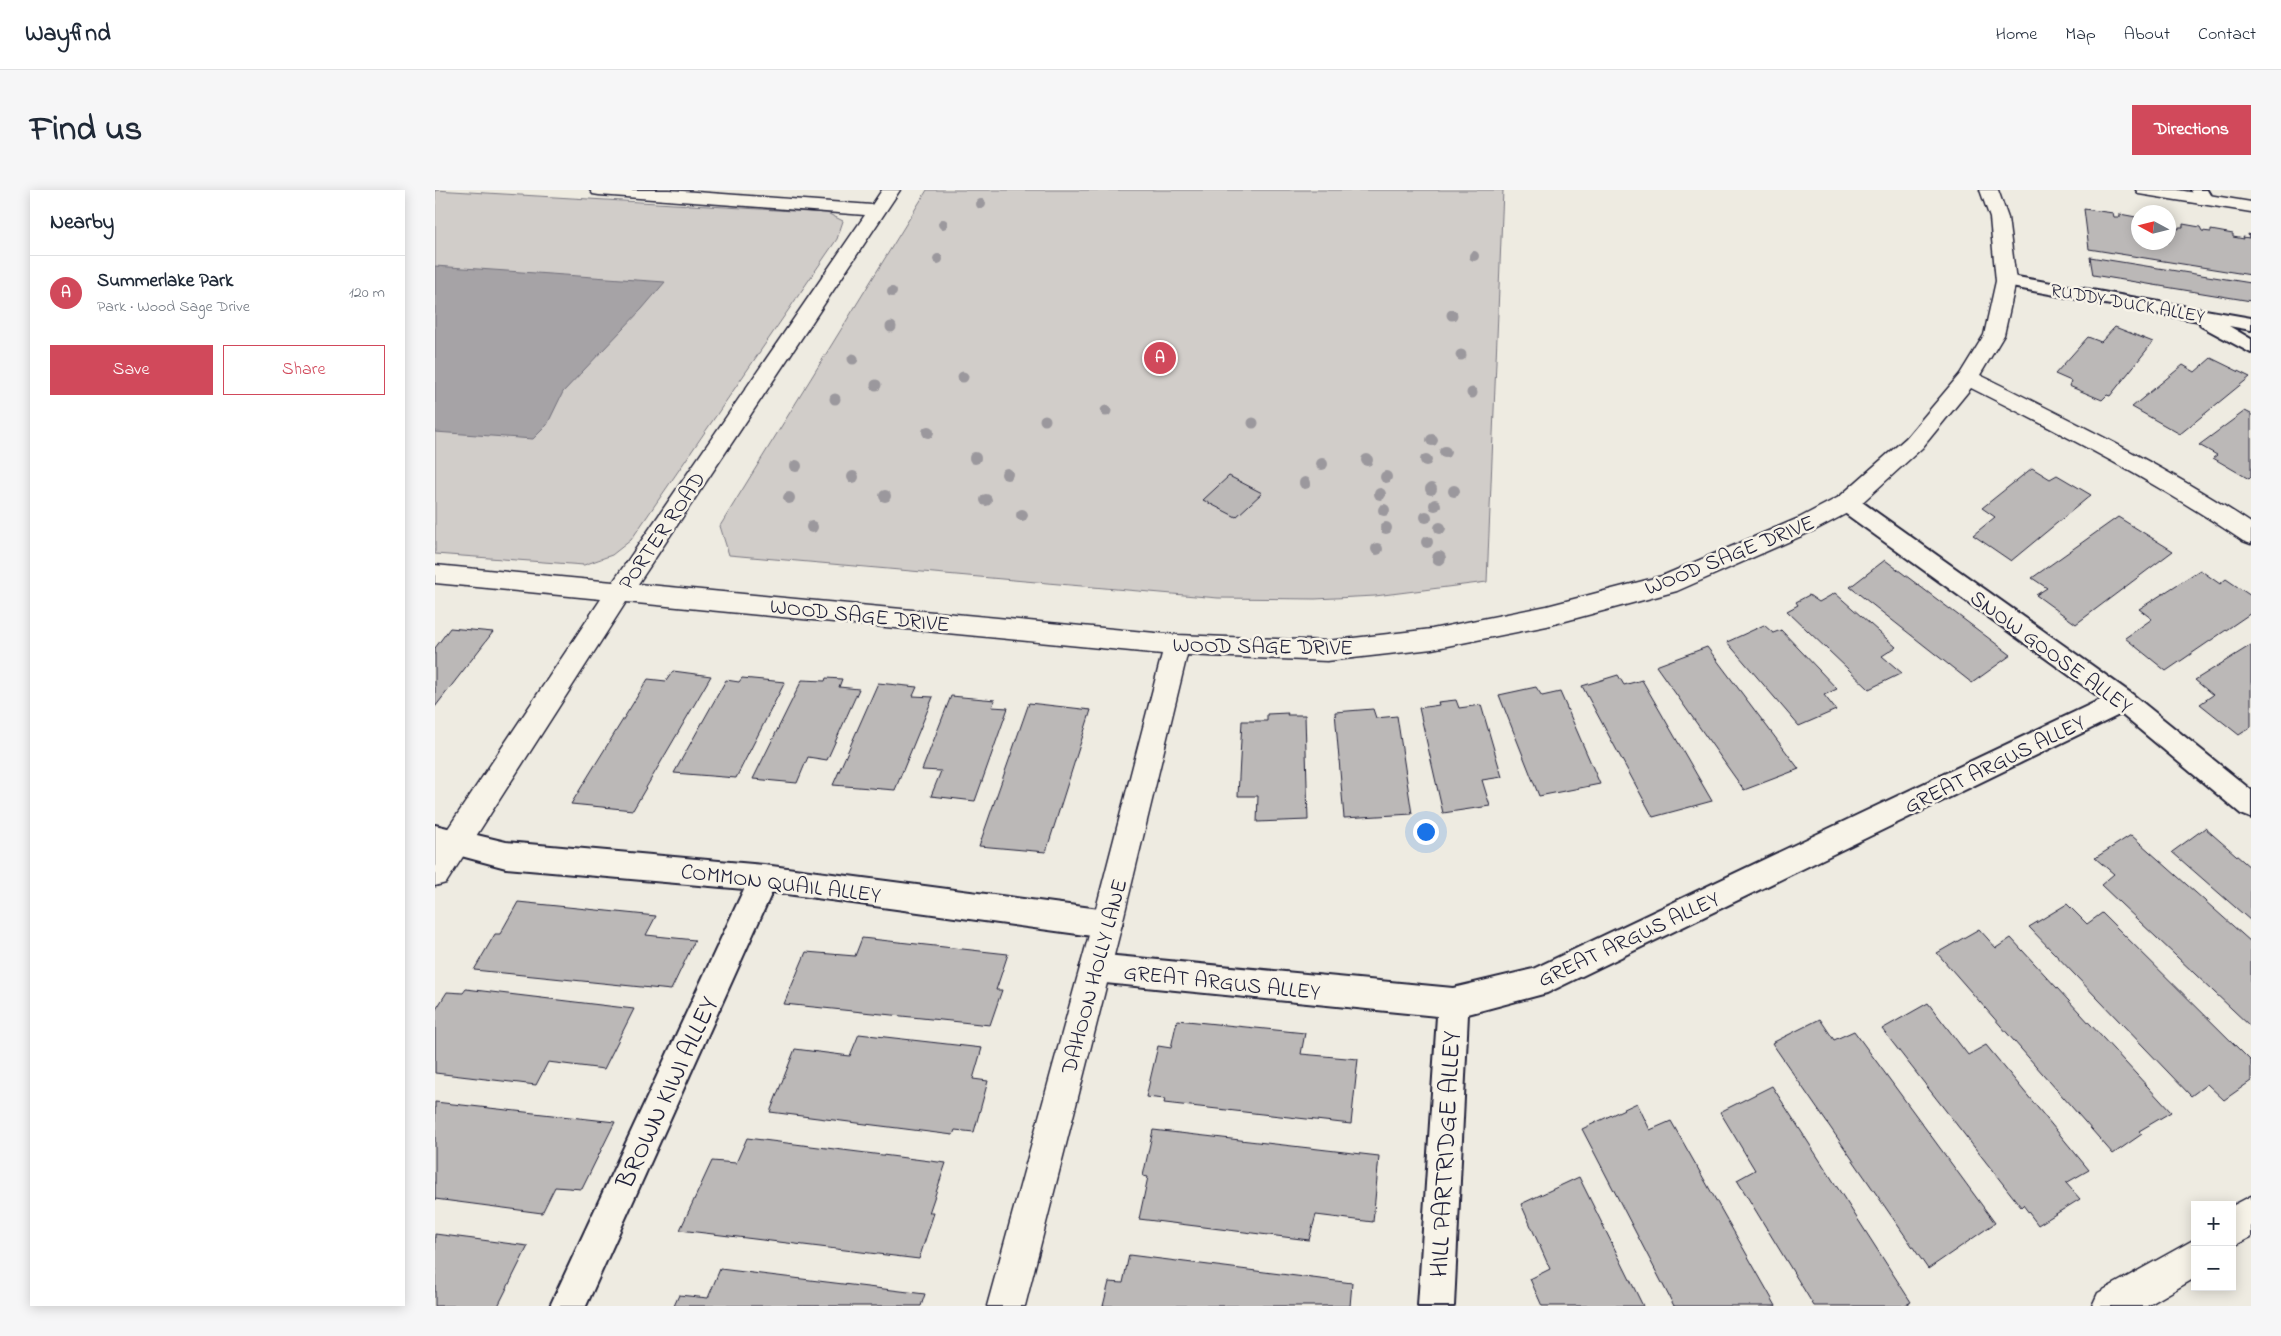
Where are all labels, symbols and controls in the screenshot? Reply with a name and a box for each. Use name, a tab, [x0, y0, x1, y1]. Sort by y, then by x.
text: Wayfind	[25, 17, 111, 52]
text: Home	[1996, 22, 2037, 48]
text: Map	[2065, 22, 2096, 48]
text: About	[2124, 22, 2170, 48]
text: Contact	[2198, 22, 2256, 48]
text: Find us	[30, 105, 142, 156]
button: Directions	[2132, 105, 2251, 155]
north arrow	[2131, 205, 2176, 250]
text: Nearby	[50, 208, 114, 238]
text: Summerlake Park	[97, 268, 233, 295]
street label: RUDDY DUCK ALLEY	[2048, 278, 2207, 331]
text: A	[61, 281, 71, 305]
text: 120 m	[349, 281, 385, 305]
text: Park · Wood Sage Drive	[97, 295, 250, 319]
pin: A	[1144, 339, 1176, 377]
button: Save	[50, 345, 213, 395]
button: Share	[223, 345, 385, 395]
street label: PORTER ROAD	[612, 466, 715, 597]
street label: WOOD SAGE DRIVE	[1640, 508, 1820, 605]
street label: SNOW GOOSE ALLEY	[1962, 583, 2138, 723]
street label: WOOD SAGE DRIVE	[768, 592, 951, 642]
street label: WOOD SAGE DRIVE	[1172, 630, 1354, 666]
street label: GREAT ARGUS ALLEY	[1900, 708, 2091, 823]
your location	[1413, 819, 1439, 845]
street label: COMMON QUAIL ALLEY	[679, 857, 882, 913]
street label: DAHOON HOLLY LANE	[1054, 876, 1137, 1079]
street label: GREAT ARGUS ALLEY	[1533, 884, 1726, 997]
street label: GREAT ARGUS ALLEY	[1122, 958, 1322, 1010]
street label: BROWN KIWI ALLEY	[607, 991, 730, 1196]
street label: HILL PARTRIDGE ALLEY	[1422, 1030, 1472, 1278]
map controls	[2191, 1201, 2236, 1291]
button: +	[2191, 1201, 2236, 1246]
button: −	[2191, 1246, 2236, 1291]

